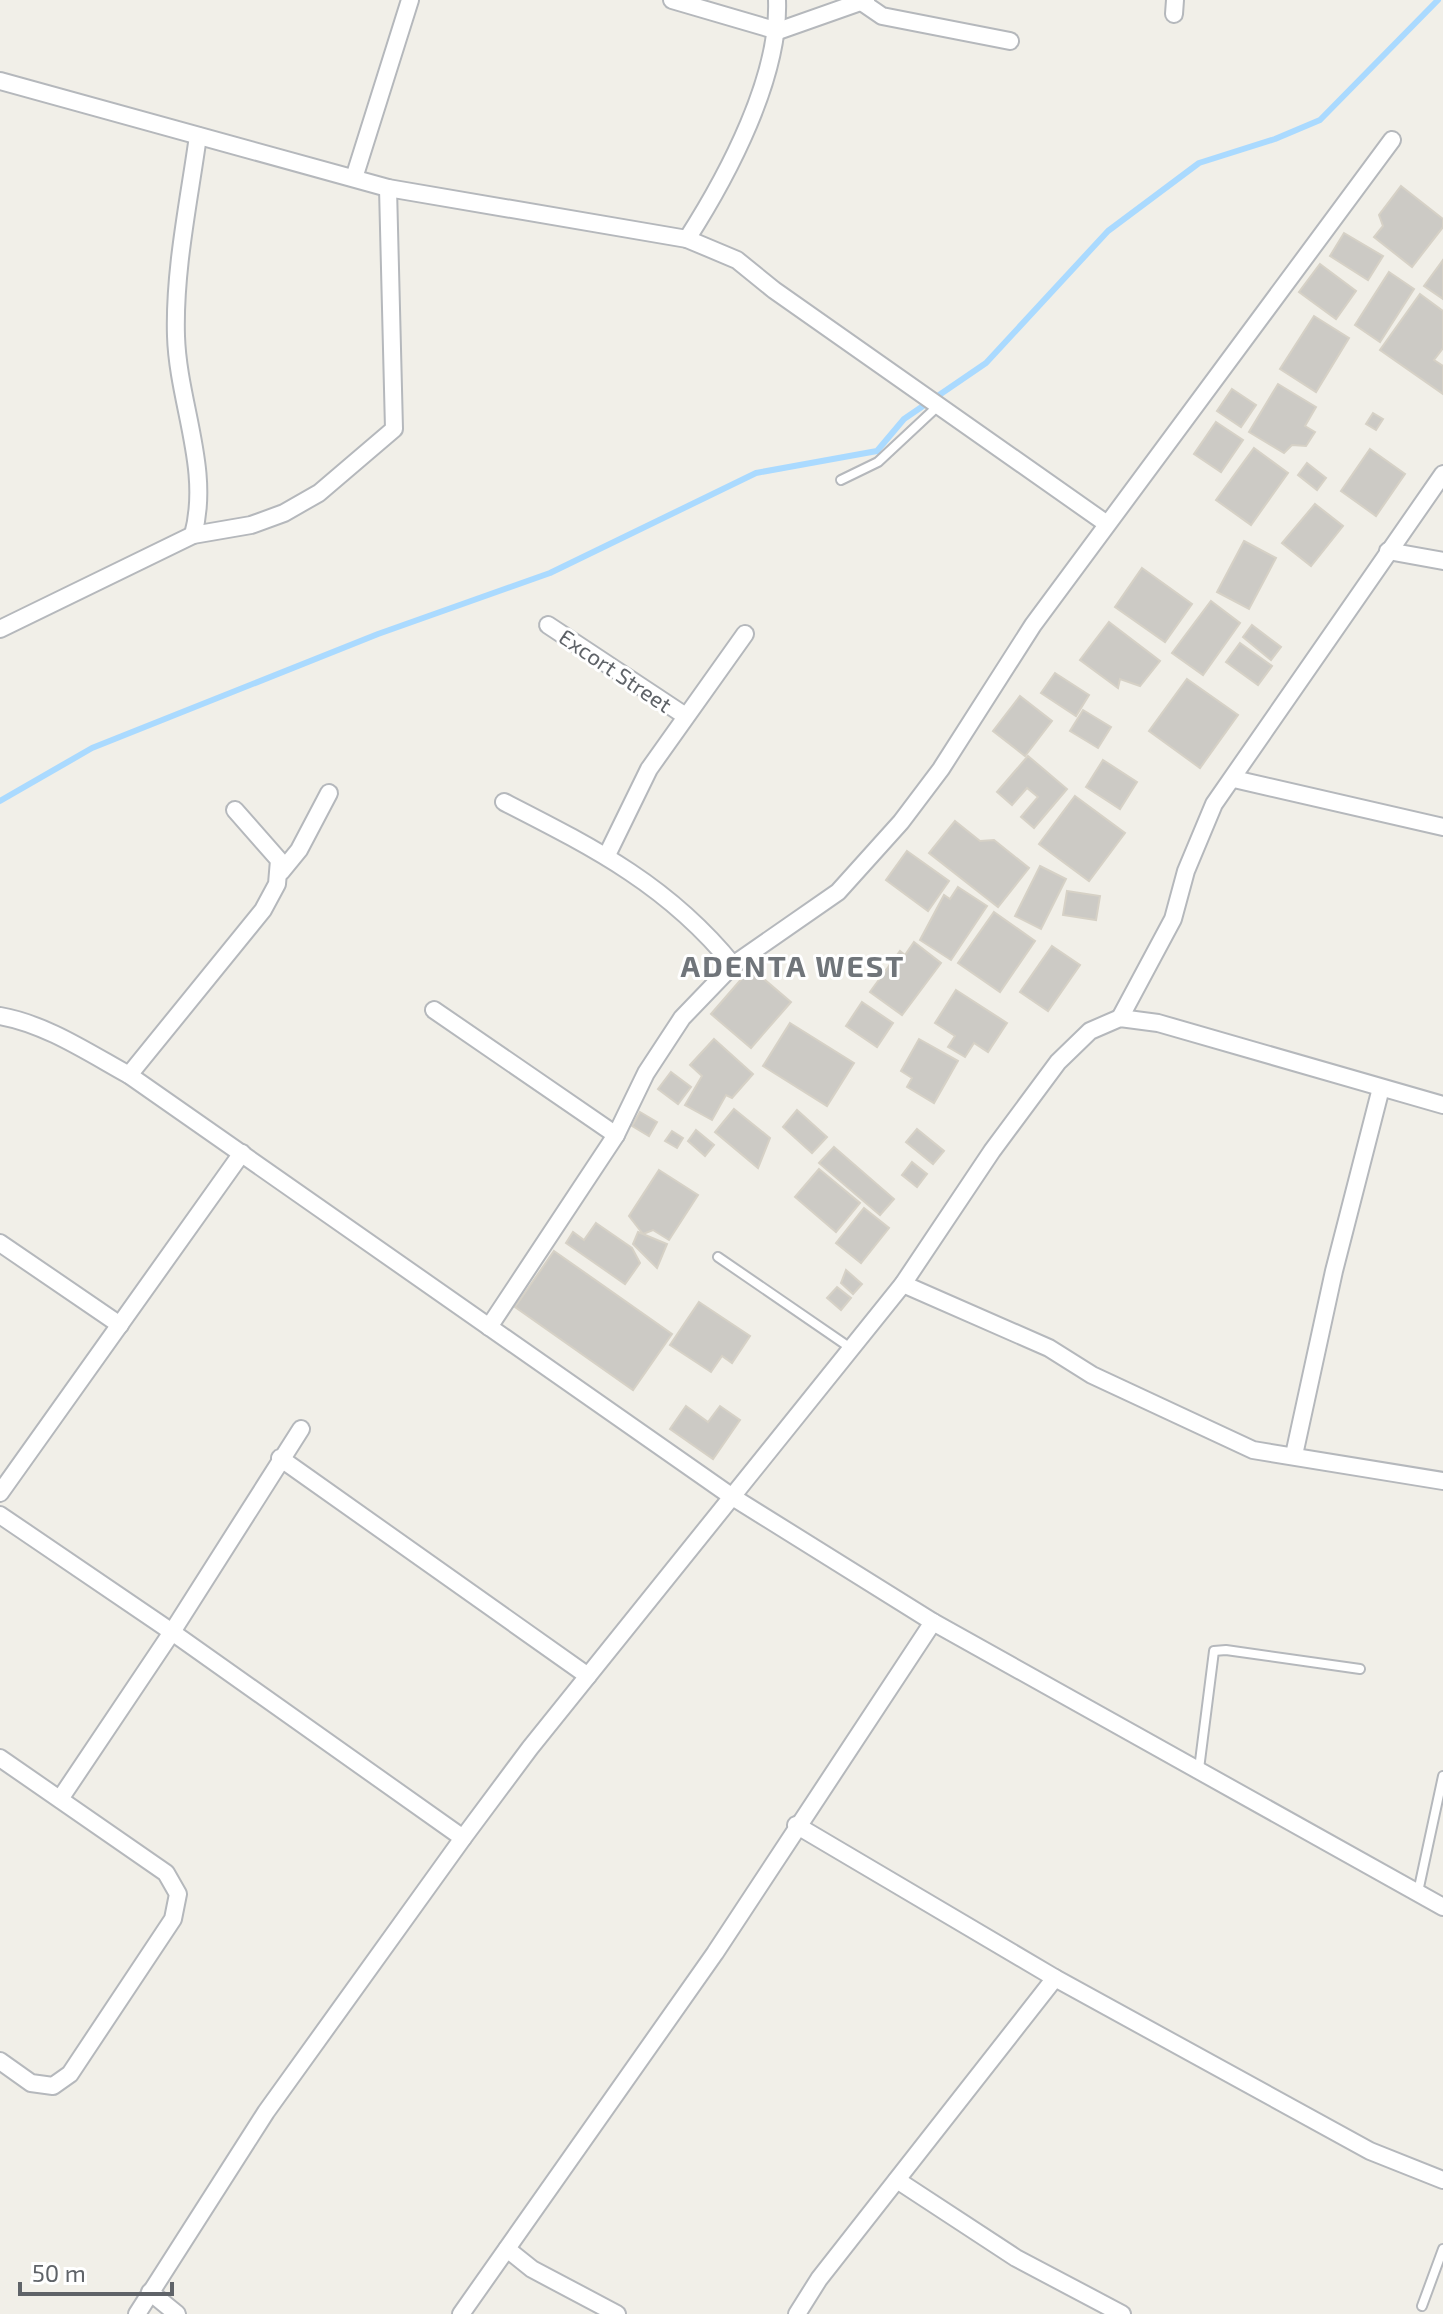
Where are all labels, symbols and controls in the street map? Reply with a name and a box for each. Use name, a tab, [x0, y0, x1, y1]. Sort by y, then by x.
street label: Excort Street	[555, 623, 677, 717]
district label: ADENTA WEST	[681, 947, 905, 983]
scale bar	[20, 2246, 172, 2296]
text: 50 m	[32, 2258, 86, 2287]

